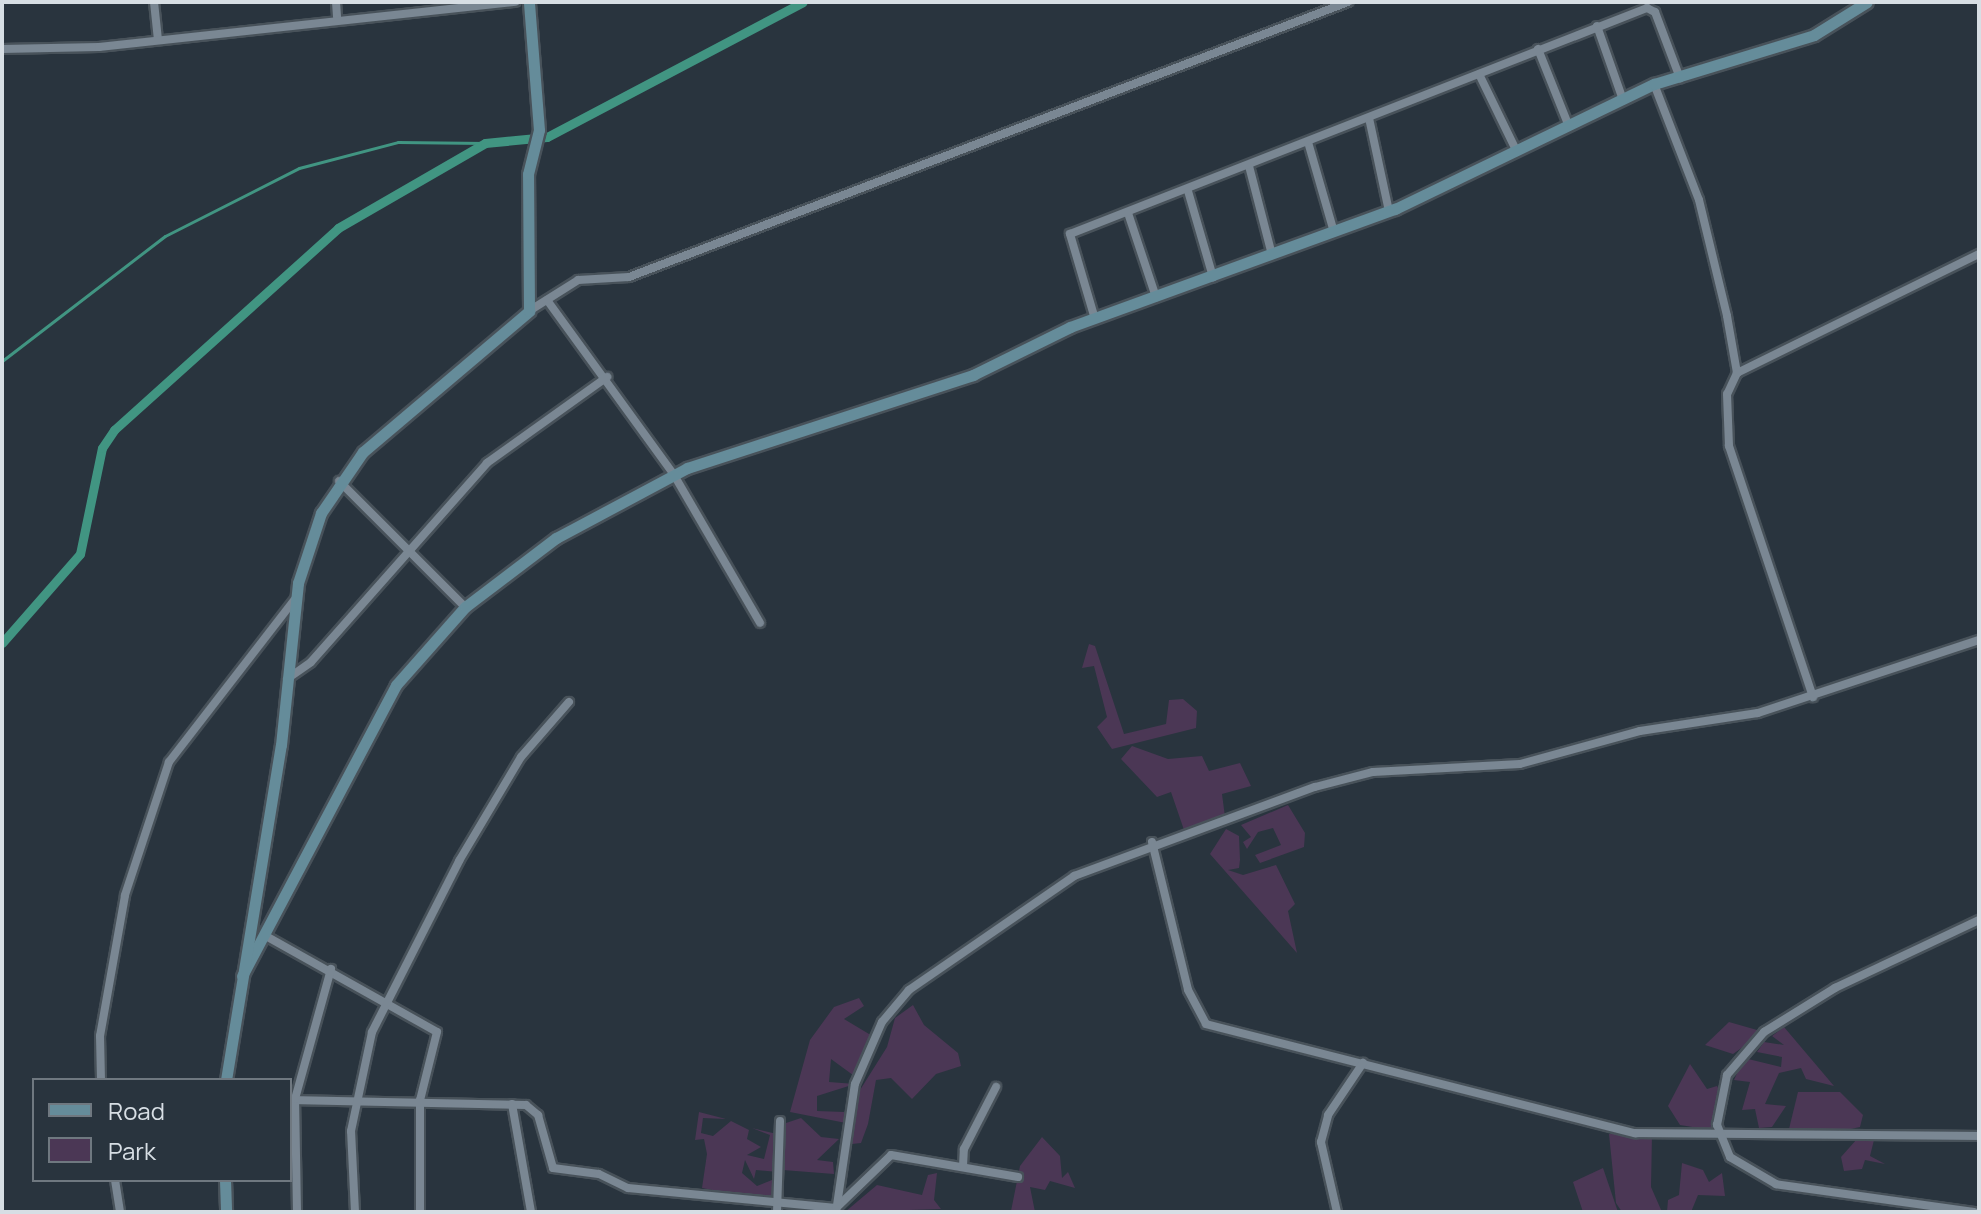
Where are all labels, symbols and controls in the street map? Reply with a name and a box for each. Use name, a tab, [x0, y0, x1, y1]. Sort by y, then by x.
legend	[32, 1078, 292, 1182]
text: Road	[108, 1094, 165, 1127]
text: Park	[108, 1134, 156, 1167]

